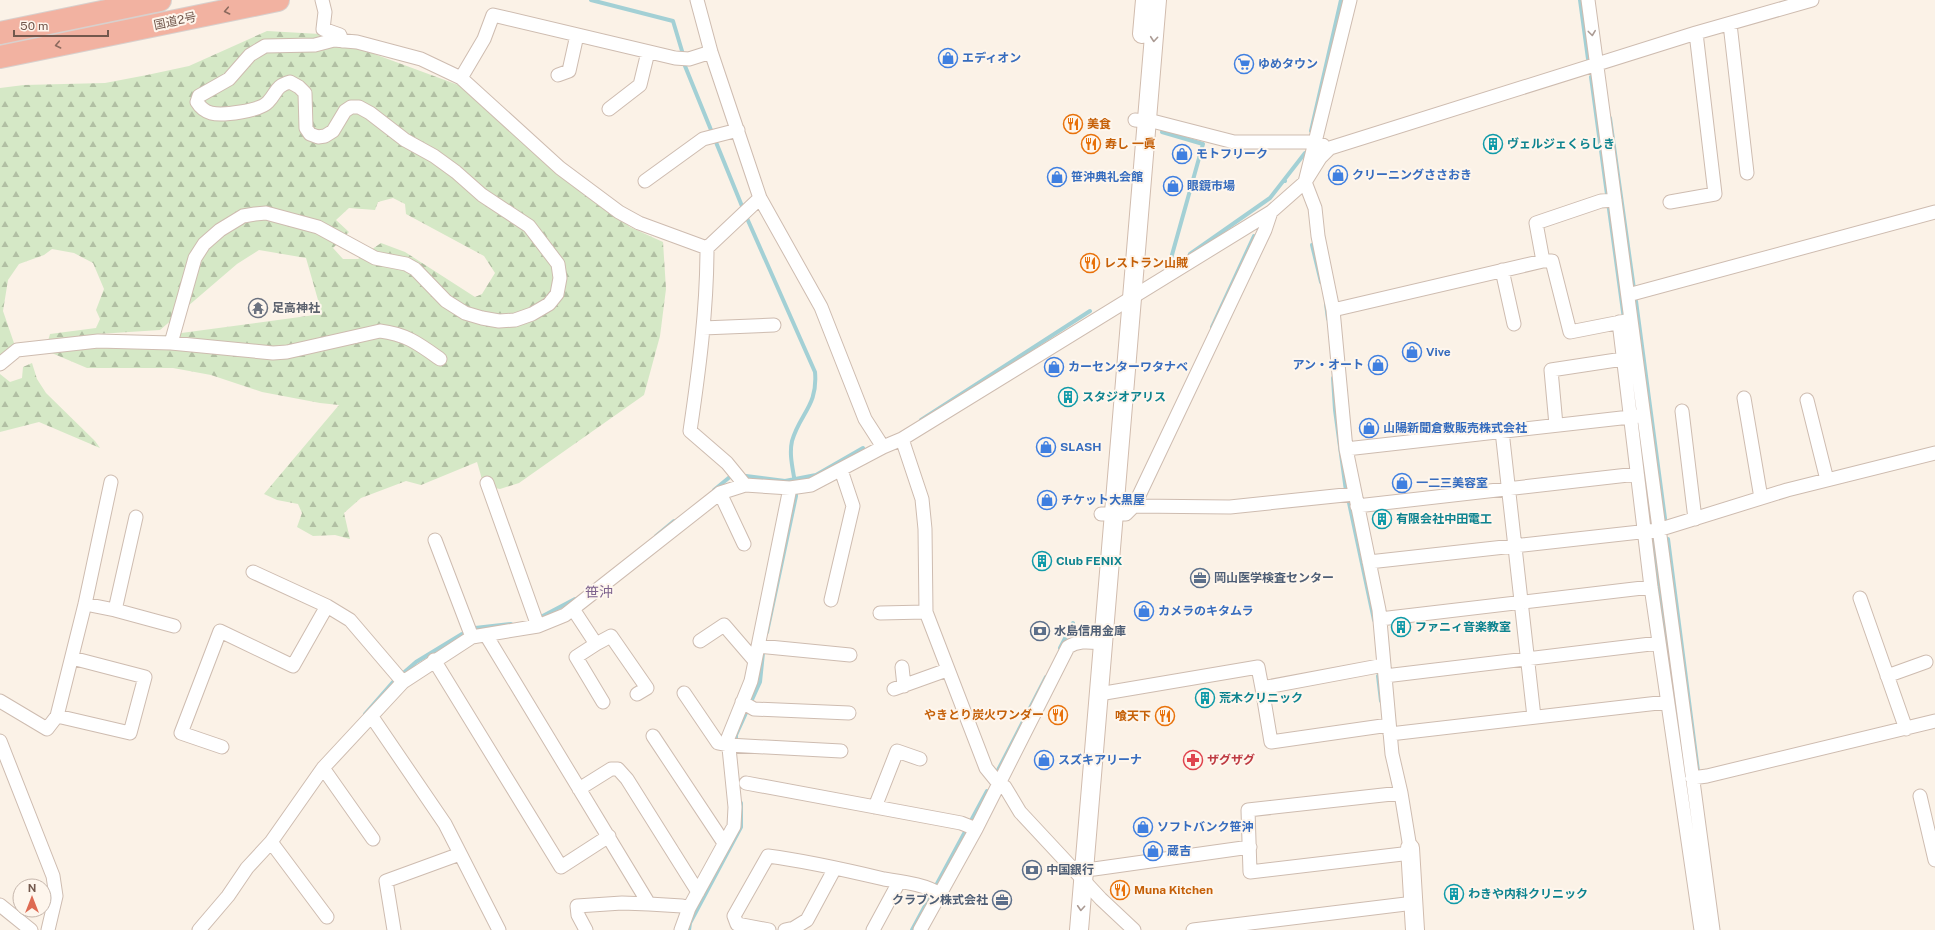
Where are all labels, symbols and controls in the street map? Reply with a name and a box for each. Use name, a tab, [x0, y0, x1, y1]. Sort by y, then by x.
one-way arrow	[223, 6, 230, 14]
street label: 国道2号	[152, 10, 198, 32]
scale bar	[14, 12, 108, 38]
text: 50 m	[20, 19, 48, 33]
one-way arrow	[1587, 29, 1596, 36]
one-way arrow	[1149, 36, 1158, 42]
one-way arrow	[55, 40, 61, 49]
shop icon: エディオン	[937, 47, 959, 69]
place label: エディオン	[962, 51, 1021, 65]
supermarket icon: ゆめタウン	[1233, 53, 1255, 75]
place label: ゆめタウン	[1258, 57, 1318, 71]
restaurant icon: 美食	[1062, 113, 1084, 135]
place label: 美食	[1087, 117, 1111, 131]
restaurant icon: 寿し 一眞	[1080, 133, 1102, 155]
building icon: ヴェルジェくらしき	[1482, 133, 1504, 155]
place label: 寿し 一眞	[1105, 137, 1156, 151]
place label: ヴェルジェくらしき	[1507, 137, 1615, 151]
shop icon: モトフリーク	[1171, 143, 1193, 165]
place label: モトフリーク	[1196, 147, 1268, 161]
shop icon: クリーニングささおき	[1327, 164, 1349, 186]
shop icon: 笹沖典礼会館	[1046, 166, 1068, 188]
place label: クリーニングささおき	[1352, 168, 1472, 182]
place label: 笹沖典礼会館	[1071, 170, 1143, 184]
shop icon: 眼鏡市場	[1162, 175, 1184, 197]
place label: 眼鏡市場	[1187, 179, 1235, 193]
restaurant icon: レストラン山賊	[1079, 252, 1101, 274]
place label: レストラン山賊	[1104, 256, 1188, 270]
temple icon: 足高神社	[247, 297, 269, 319]
place label: 足高神社	[272, 301, 320, 315]
shop icon: Vive	[1401, 341, 1423, 363]
place label: Vive	[1426, 345, 1451, 359]
shop icon: アン・オート	[1367, 354, 1389, 376]
shop icon: カーセンターワタナベ	[1043, 356, 1065, 378]
place label: アン・オート	[1292, 358, 1364, 372]
place label: カーセンターワタナベ	[1068, 360, 1188, 374]
building icon: スタジオアリス	[1057, 386, 1079, 408]
place label: スタジオアリス	[1082, 390, 1166, 404]
shop icon: 山陽新聞倉敷販売株式会社	[1358, 417, 1380, 439]
place label: 山陽新聞倉敷販売株式会社	[1383, 421, 1527, 435]
shop icon: SLASH	[1035, 436, 1057, 458]
place label: SLASH	[1060, 440, 1101, 454]
shop icon: 一二三美容室	[1391, 472, 1413, 494]
place label: 一二三美容室	[1416, 476, 1488, 490]
shop icon: チケット大黒屋	[1036, 489, 1058, 511]
place label: チケット大黒屋	[1061, 493, 1145, 507]
building icon: 有限会社中田電工	[1371, 508, 1393, 530]
place label: 有限会社中田電工	[1396, 512, 1492, 526]
building icon: Club FENIX	[1031, 550, 1053, 572]
place label: Club FENIX	[1056, 554, 1123, 568]
office icon: 岡山医学検査センター	[1189, 567, 1211, 589]
place label: 岡山医学検査センター	[1214, 571, 1334, 585]
district label: 笹沖	[585, 584, 613, 600]
shop icon: カメラのキタムラ	[1133, 600, 1155, 622]
place label: カメラのキタムラ	[1158, 604, 1253, 618]
building icon: ファニィ音楽教室	[1390, 616, 1412, 638]
bank icon: 水島信用金庫	[1029, 620, 1051, 642]
place label: ファニィ音楽教室	[1415, 620, 1511, 634]
place label: 水島信用金庫	[1054, 624, 1126, 638]
building icon: 荒木クリニック	[1194, 687, 1216, 709]
place label: 荒木クリニック	[1219, 691, 1303, 705]
restaurant icon: やきとり炭火ワンダー	[1047, 704, 1069, 726]
restaurant icon: 喰天下	[1154, 705, 1176, 727]
place label: やきとり炭火ワンダー	[924, 708, 1044, 722]
place label: 喰天下	[1115, 709, 1151, 723]
shop icon: スズキアリーナ	[1033, 749, 1055, 771]
pharmacy icon: ザグザグ	[1182, 749, 1204, 771]
place label: スズキアリーナ	[1058, 753, 1142, 767]
place label: ザグザグ	[1207, 753, 1255, 767]
shop icon: ソフトバンク笹沖	[1132, 816, 1154, 838]
place label: ソフトバンク笹沖	[1157, 820, 1254, 834]
shop icon: 蔵吉	[1142, 840, 1164, 862]
place label: 蔵吉	[1167, 844, 1191, 858]
bank icon: 中国銀行	[1021, 859, 1043, 881]
place label: 中国銀行	[1046, 863, 1094, 877]
north arrow	[12, 878, 52, 918]
restaurant icon: Muna Kitchen	[1109, 879, 1131, 901]
text: N	[28, 882, 36, 894]
place label: Muna Kitchen	[1134, 883, 1213, 897]
building icon: わきや内科クリニック	[1443, 883, 1465, 905]
place label: わきや内科クリニック	[1468, 887, 1588, 901]
office icon: クラブン株式会社	[991, 889, 1013, 911]
place label: クラブン株式会社	[892, 893, 988, 907]
one-way arrow	[1076, 905, 1085, 911]

